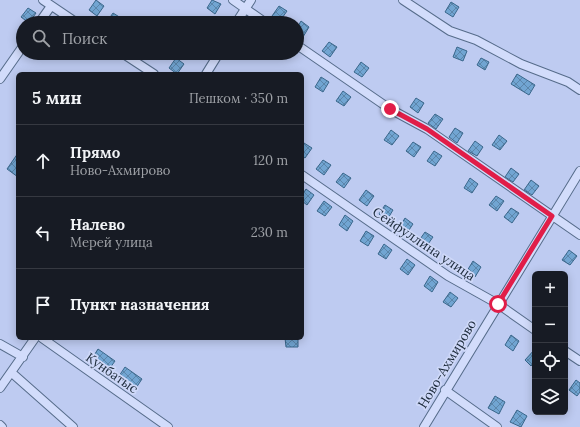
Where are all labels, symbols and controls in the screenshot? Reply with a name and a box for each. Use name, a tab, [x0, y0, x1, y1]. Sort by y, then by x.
search box	[16, 16, 304, 60]
icon: search	[30, 27, 52, 49]
text: Поиск	[62, 29, 107, 48]
text: 5 мин	[32, 87, 82, 109]
text: Пешком · 350 m	[189, 90, 288, 107]
route end	[381, 100, 399, 118]
text: Прямо	[70, 143, 120, 162]
icon: ahead	[32, 150, 54, 172]
text: 120 m	[253, 152, 288, 169]
text: Ново-Ахмирово	[70, 162, 170, 179]
street label: Сейфуллина улица	[369, 203, 479, 285]
text: Налево	[70, 215, 125, 234]
icon: left	[32, 222, 54, 244]
text: 230 m	[251, 224, 288, 241]
text: Мерей улица	[70, 234, 153, 251]
map controls	[532, 271, 568, 415]
button: +	[532, 271, 568, 307]
icon: arrive	[32, 294, 54, 316]
text: Пункт назначения	[70, 295, 210, 314]
route start	[489, 295, 507, 313]
button: −	[532, 307, 568, 343]
street label: Ново-Ахмирово	[414, 316, 480, 411]
button: locate	[532, 343, 568, 379]
street label: Кунбатыс	[82, 349, 142, 397]
button: layers	[532, 379, 568, 415]

